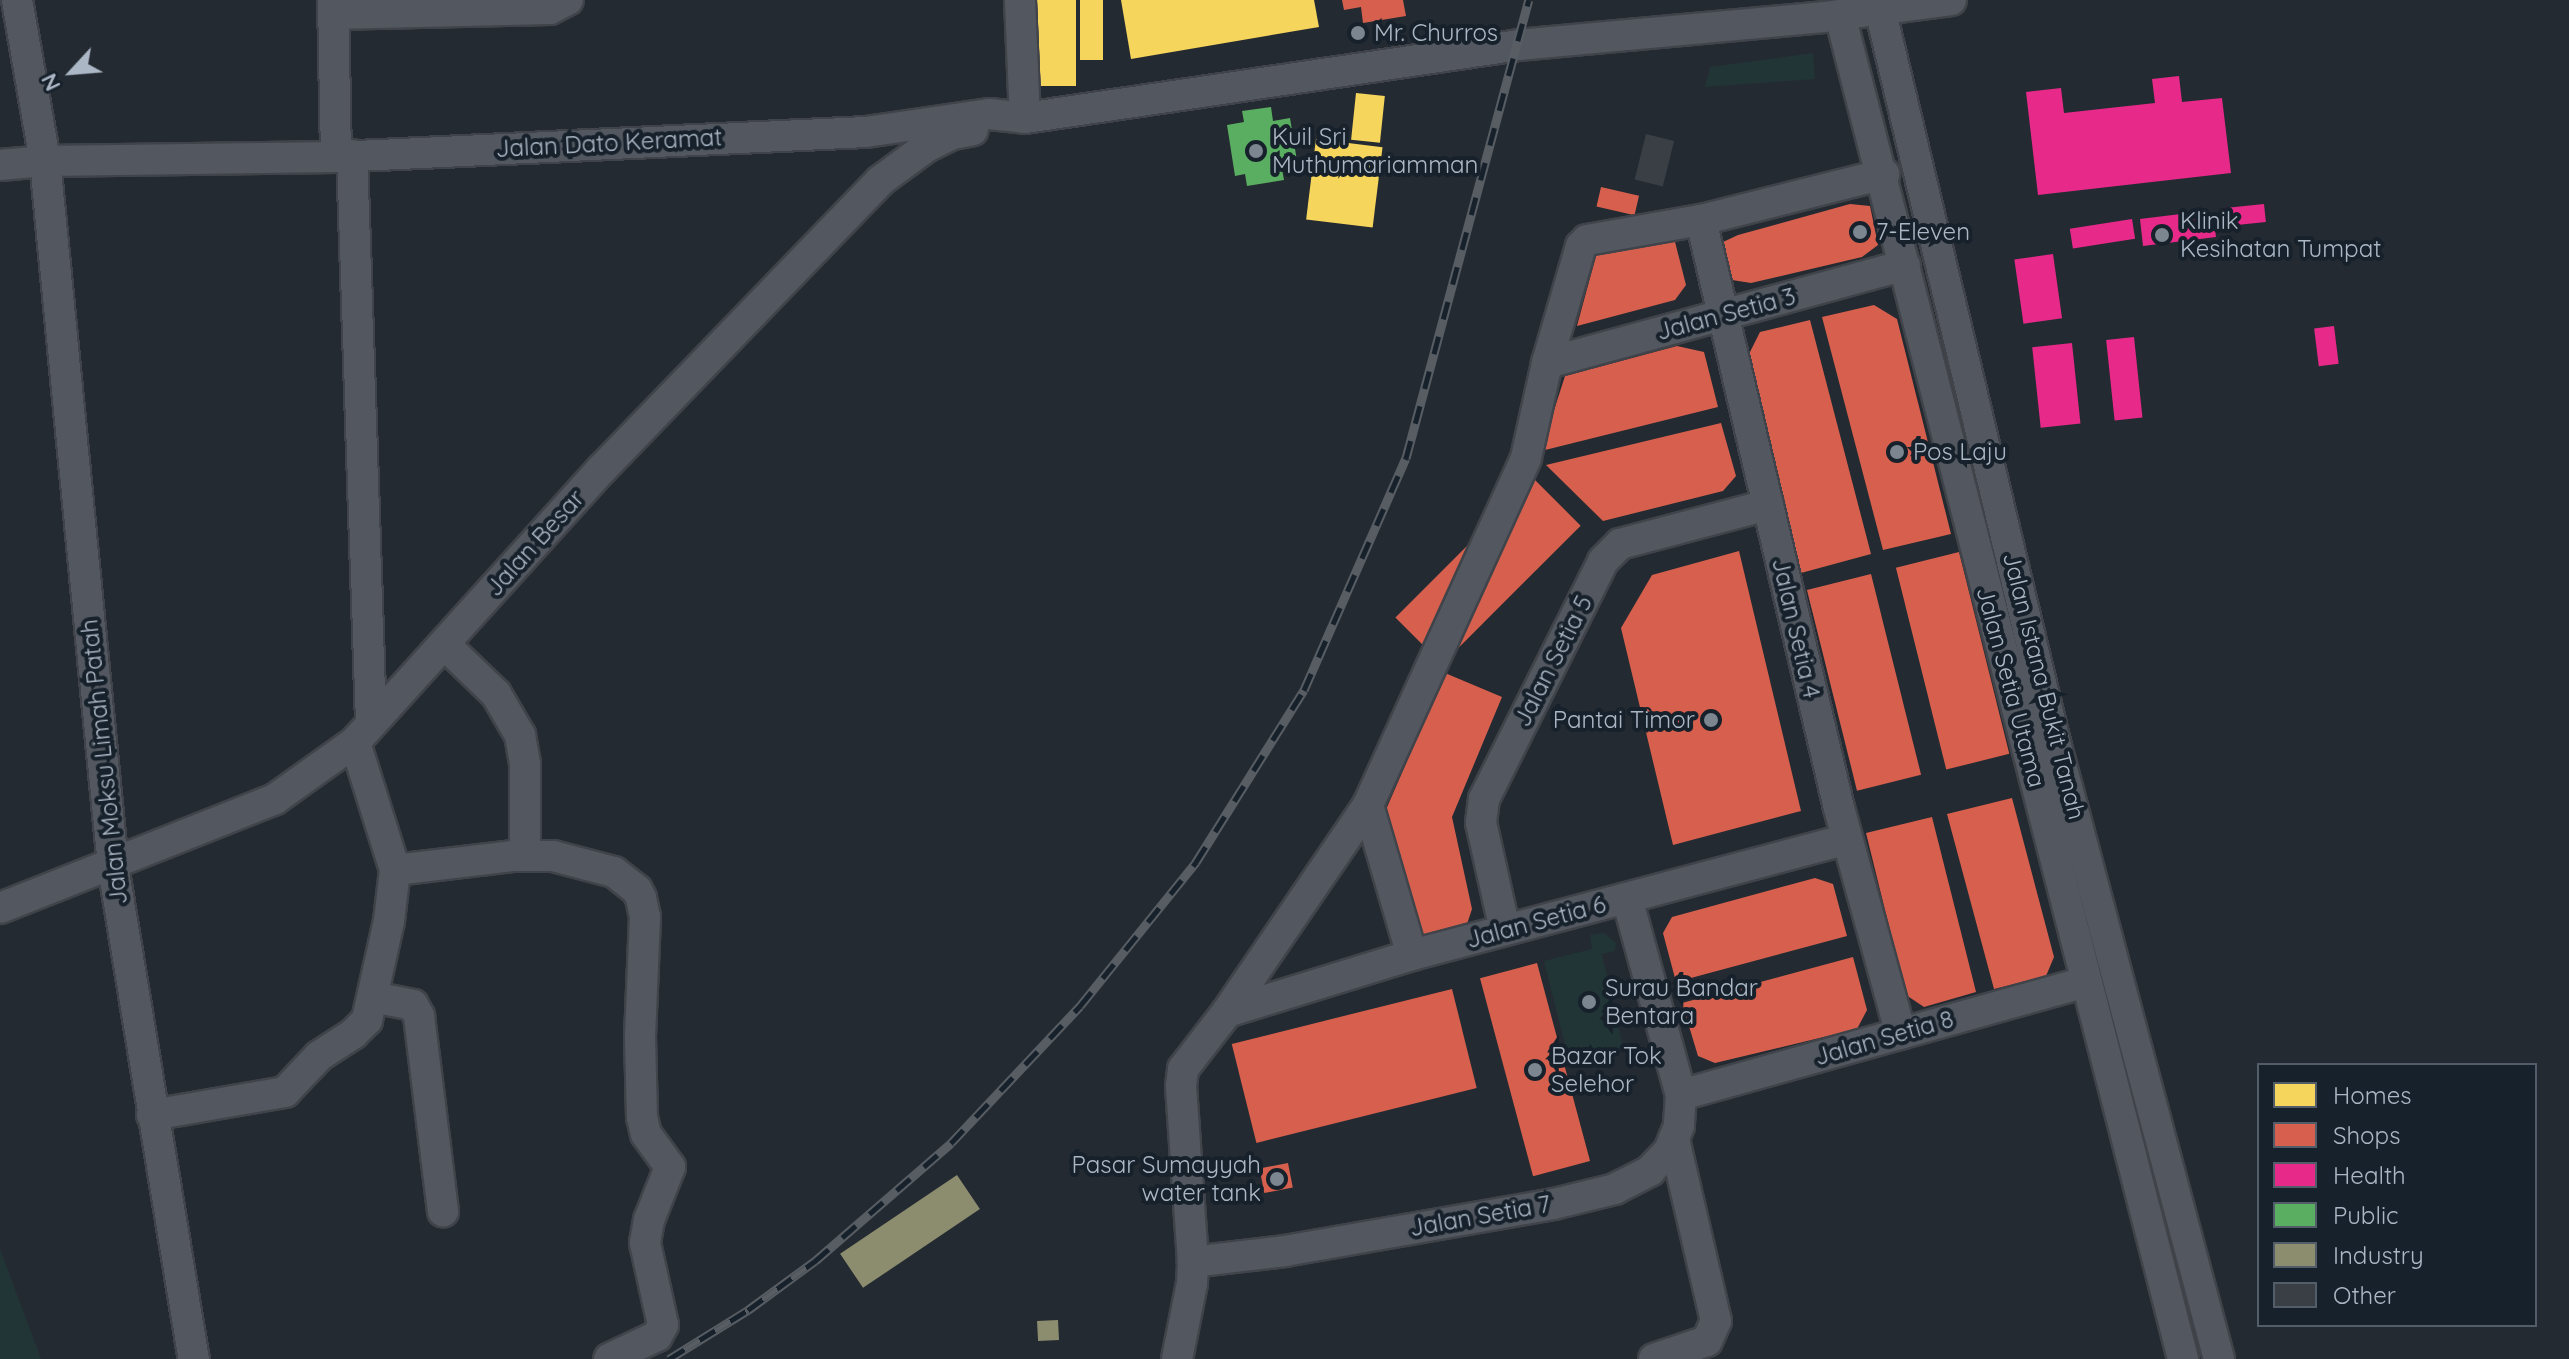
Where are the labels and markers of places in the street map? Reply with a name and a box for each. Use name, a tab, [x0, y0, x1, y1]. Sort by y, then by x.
place label: Mr. Churros	[1374, 19, 1498, 47]
marker: Mr. Churros	[1349, 24, 1367, 42]
place label: Kuil Sri Muthumariamman	[1272, 123, 1478, 179]
marker: Kuil Sri Muthumariamman	[1247, 142, 1265, 160]
place label: Klinik Kesihatan Tumpat	[2180, 207, 2381, 263]
place label: 7-Eleven	[1876, 218, 1970, 246]
marker: 7-Eleven	[1851, 223, 1869, 241]
marker: Klinik Kesihatan Tumpat	[2151, 224, 2173, 246]
place label: Pos Laju	[1913, 438, 2007, 466]
marker: Pos Laju	[1888, 443, 1906, 461]
place label: Pantai Timor	[1553, 706, 1695, 734]
marker: Pantai Timor	[1702, 711, 1720, 729]
place label: Surau Bandar Bentara	[1605, 974, 1758, 1030]
marker: Surau Bandar Bentara	[1580, 993, 1598, 1011]
place label: Bazar Tok Selehor	[1551, 1042, 1662, 1098]
marker: Bazar Tok Selehor	[1526, 1061, 1544, 1079]
place label: Pasar Sumayyah water tank	[1071, 1151, 1261, 1207]
marker: Pasar Sumayyah water tank	[1268, 1170, 1286, 1188]

